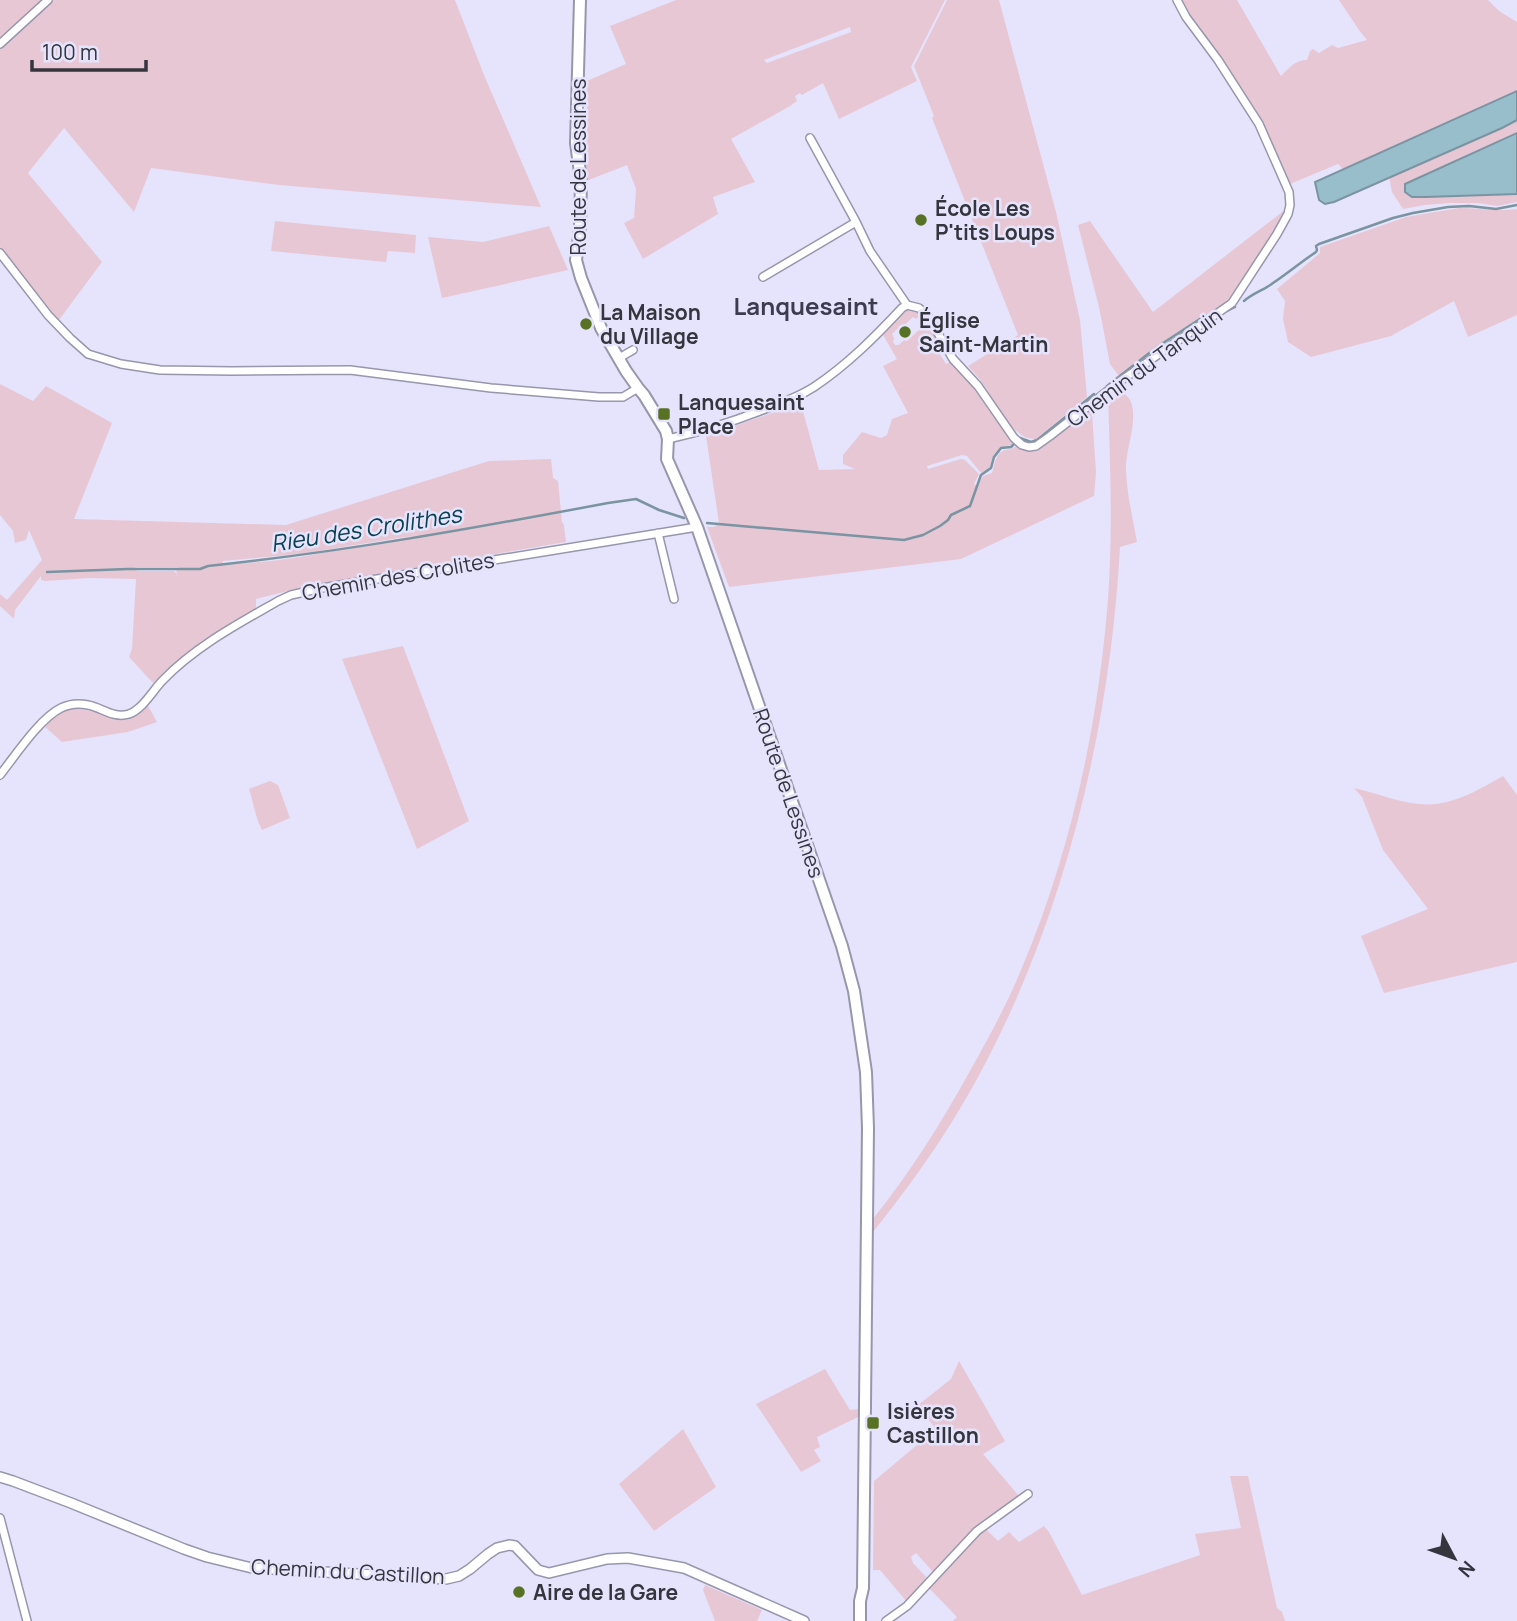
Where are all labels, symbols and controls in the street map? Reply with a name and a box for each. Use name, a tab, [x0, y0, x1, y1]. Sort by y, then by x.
scale bar	[32, 28, 145, 72]
text: 100 m	[42, 38, 98, 66]
street label: Route de Lessines	[564, 78, 592, 256]
place label: École Les P'tits Loups	[935, 194, 1055, 246]
marker: École Les P'tits Loups	[913, 212, 929, 228]
district label: Lanquesaint	[734, 289, 878, 322]
place label: La Maison du Village	[600, 298, 701, 350]
street label: Chemin du Tanquin	[1061, 301, 1227, 433]
place label: Église Saint-Martin	[919, 306, 1048, 358]
marker: La Maison du Village	[578, 316, 594, 332]
marker: Église Saint-Martin	[897, 324, 913, 340]
place label: Lanquesaint Place	[678, 388, 805, 440]
marker: Lanquesaint Place	[656, 406, 672, 422]
water label: Rieu des Crolithes	[268, 497, 466, 559]
street label: Chemin des Crolites	[300, 545, 496, 607]
street label: Route de Lessines	[747, 705, 831, 881]
place label: Isières Castillon	[887, 1397, 979, 1449]
marker: Isières Castillon	[865, 1415, 881, 1431]
north arrow	[1419, 1523, 1489, 1593]
street label: Chemin du Castillon	[251, 1552, 445, 1590]
text: N	[1453, 1555, 1481, 1583]
place label: Aire de la Gare	[533, 1578, 678, 1606]
marker: Aire de la Gare	[511, 1584, 527, 1600]

